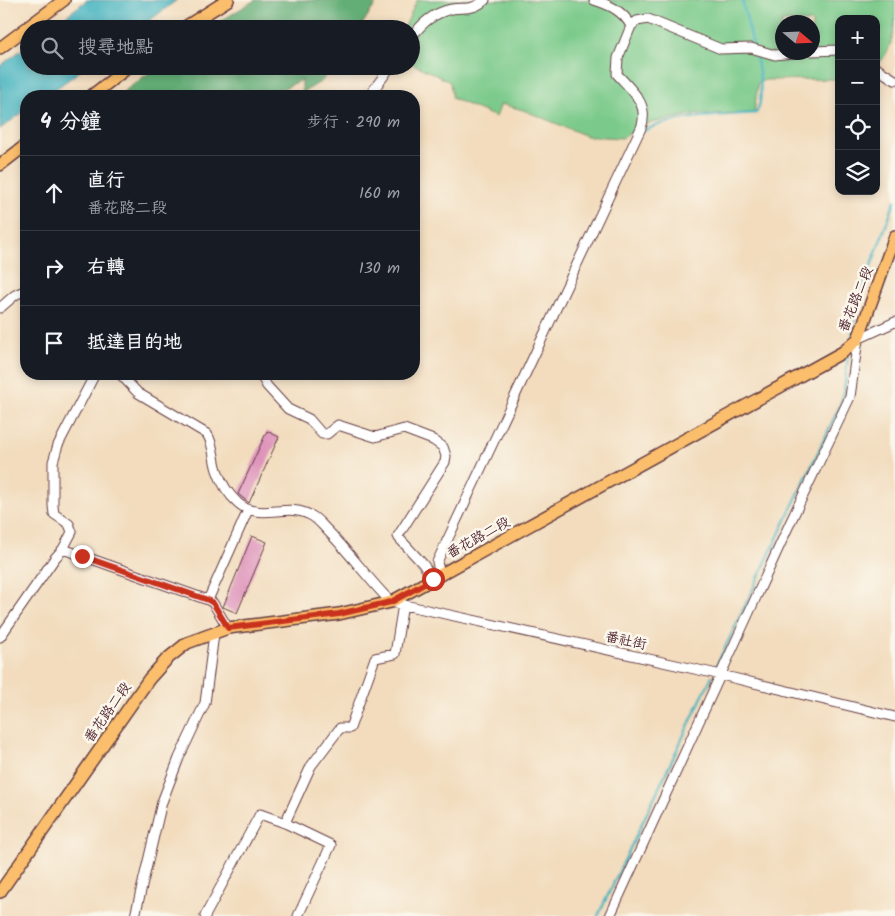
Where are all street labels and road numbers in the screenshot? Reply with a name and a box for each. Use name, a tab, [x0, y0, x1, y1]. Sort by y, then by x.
street label: 番花路二段	[833, 263, 879, 336]
street label: 番花路二段	[443, 511, 514, 564]
street label: 番社街	[603, 626, 649, 656]
street label: 番花路二段	[79, 678, 137, 748]

